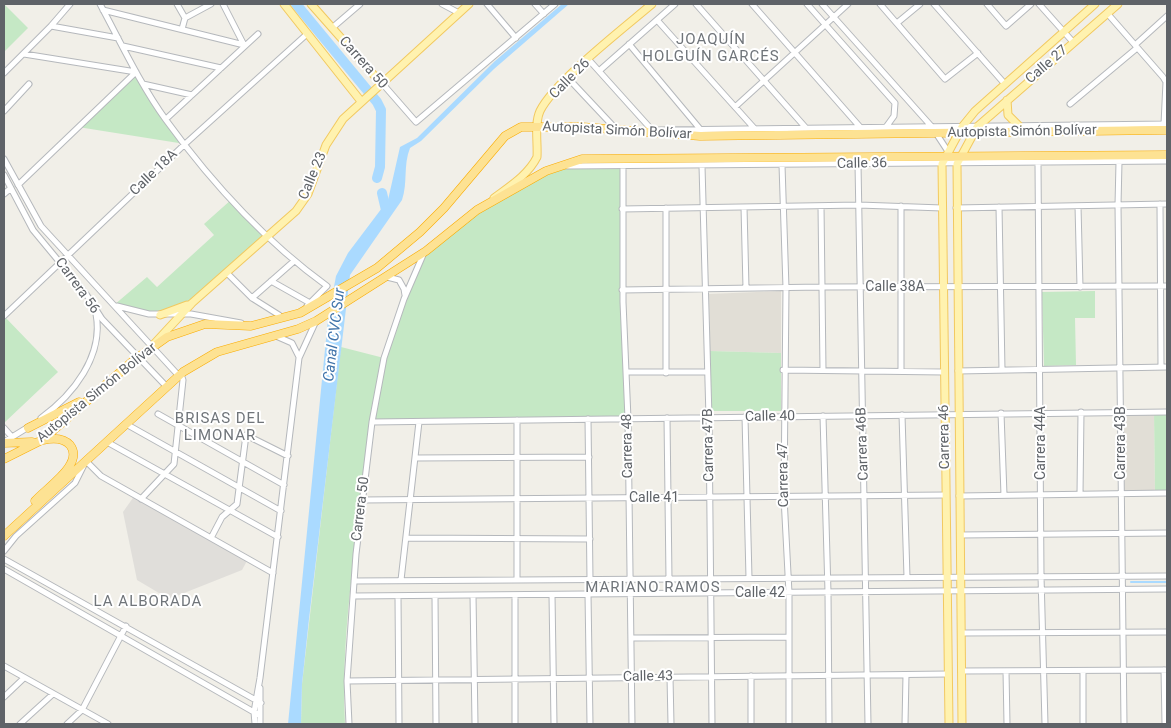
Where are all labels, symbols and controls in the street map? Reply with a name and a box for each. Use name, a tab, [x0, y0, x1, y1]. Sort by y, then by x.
district label: JOAQUÍN HOLGUÍN GARCÉS	[640, 31, 782, 66]
street label: Carrera 50	[335, 33, 391, 93]
street label: Calle 27	[1023, 42, 1071, 88]
street label: Calle 26	[546, 55, 594, 103]
street label: Autopista Simón Bolívar	[542, 119, 692, 143]
street label: Autopista Simón Bolívar	[947, 122, 1097, 142]
street label: Calle 18A	[127, 146, 181, 200]
street label: Calle 23	[295, 150, 331, 202]
street label: Calle 36	[837, 155, 887, 173]
street label: Carrera 56	[51, 255, 103, 317]
street label: Calle 38A	[865, 279, 925, 295]
water label: Canal CVC Sur	[320, 287, 350, 383]
street label: Autopista Simón Bolívar	[34, 340, 160, 446]
street label: Carrera 46	[936, 404, 954, 470]
street label: Carrera 44A	[1033, 406, 1049, 480]
street label: Carrera 43B	[1113, 406, 1129, 480]
street label: Carrera 46B	[853, 407, 873, 481]
street label: Carrera 47B	[700, 408, 718, 482]
street label: Calle 40	[745, 408, 795, 426]
district label: BRISAS DEL LIMONAR	[174, 410, 266, 445]
street label: Carrera 48	[619, 413, 637, 479]
street label: Carrera 47	[775, 442, 793, 508]
street label: Carrera 50	[349, 476, 373, 542]
street label: Calle 41	[629, 490, 679, 506]
district label: MARIANO RAMOS	[584, 579, 722, 597]
street label: Calle 42	[735, 585, 785, 601]
district label: LA ALBORADA	[92, 593, 204, 611]
street label: Calle 43	[623, 668, 673, 686]

